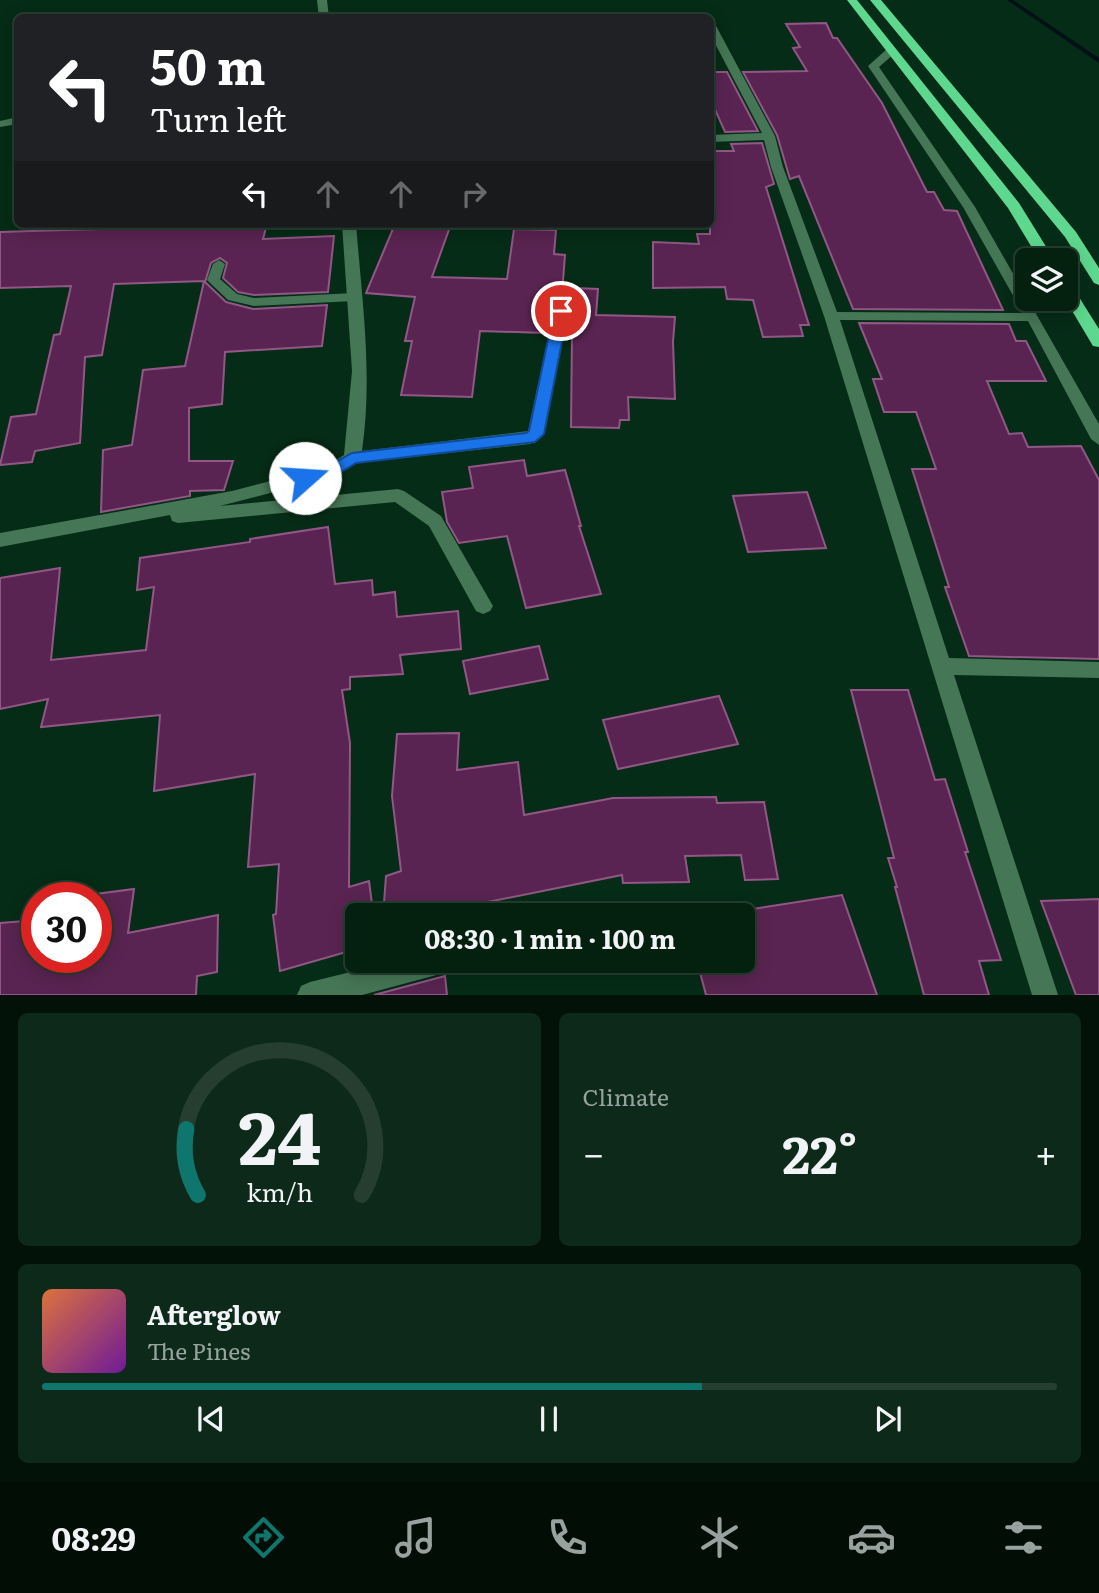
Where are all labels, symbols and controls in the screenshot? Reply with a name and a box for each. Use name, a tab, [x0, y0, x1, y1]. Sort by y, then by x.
text: 50 m	[150, 27, 266, 100]
icon: left	[35, 42, 126, 133]
text: Turn left	[150, 94, 287, 142]
icon: left	[236, 175, 274, 213]
icon: ahead	[309, 175, 347, 213]
icon: ahead	[382, 175, 420, 213]
icon: right	[455, 175, 493, 213]
map controls	[1015, 248, 1078, 311]
button: layers	[1015, 248, 1078, 311]
pin	[531, 281, 591, 341]
icon: arrive	[542, 292, 580, 330]
position arrow	[268, 441, 342, 515]
speed limit sign: 30	[21, 882, 112, 973]
text: 08:30 · 1 min · 100 m	[424, 918, 676, 957]
text: Climate	[583, 1079, 669, 1113]
text: 24	[238, 1080, 321, 1188]
text: 22°	[782, 1113, 857, 1190]
text: −	[583, 1123, 605, 1180]
text: +	[1035, 1123, 1057, 1180]
text: km/h	[246, 1173, 313, 1210]
text: Afterglow	[147, 1294, 281, 1333]
text: The Pines	[147, 1333, 250, 1367]
icon: previous	[192, 1400, 230, 1438]
icon: pause	[530, 1400, 568, 1438]
icon: next	[869, 1400, 907, 1438]
text: 08:29	[51, 1513, 136, 1561]
icon: directions	[239, 1513, 288, 1562]
icon: music	[391, 1513, 440, 1562]
icon: phone	[543, 1513, 592, 1562]
icon: climate	[695, 1513, 744, 1562]
icon: car	[847, 1513, 896, 1562]
icon: filters	[999, 1513, 1048, 1562]

